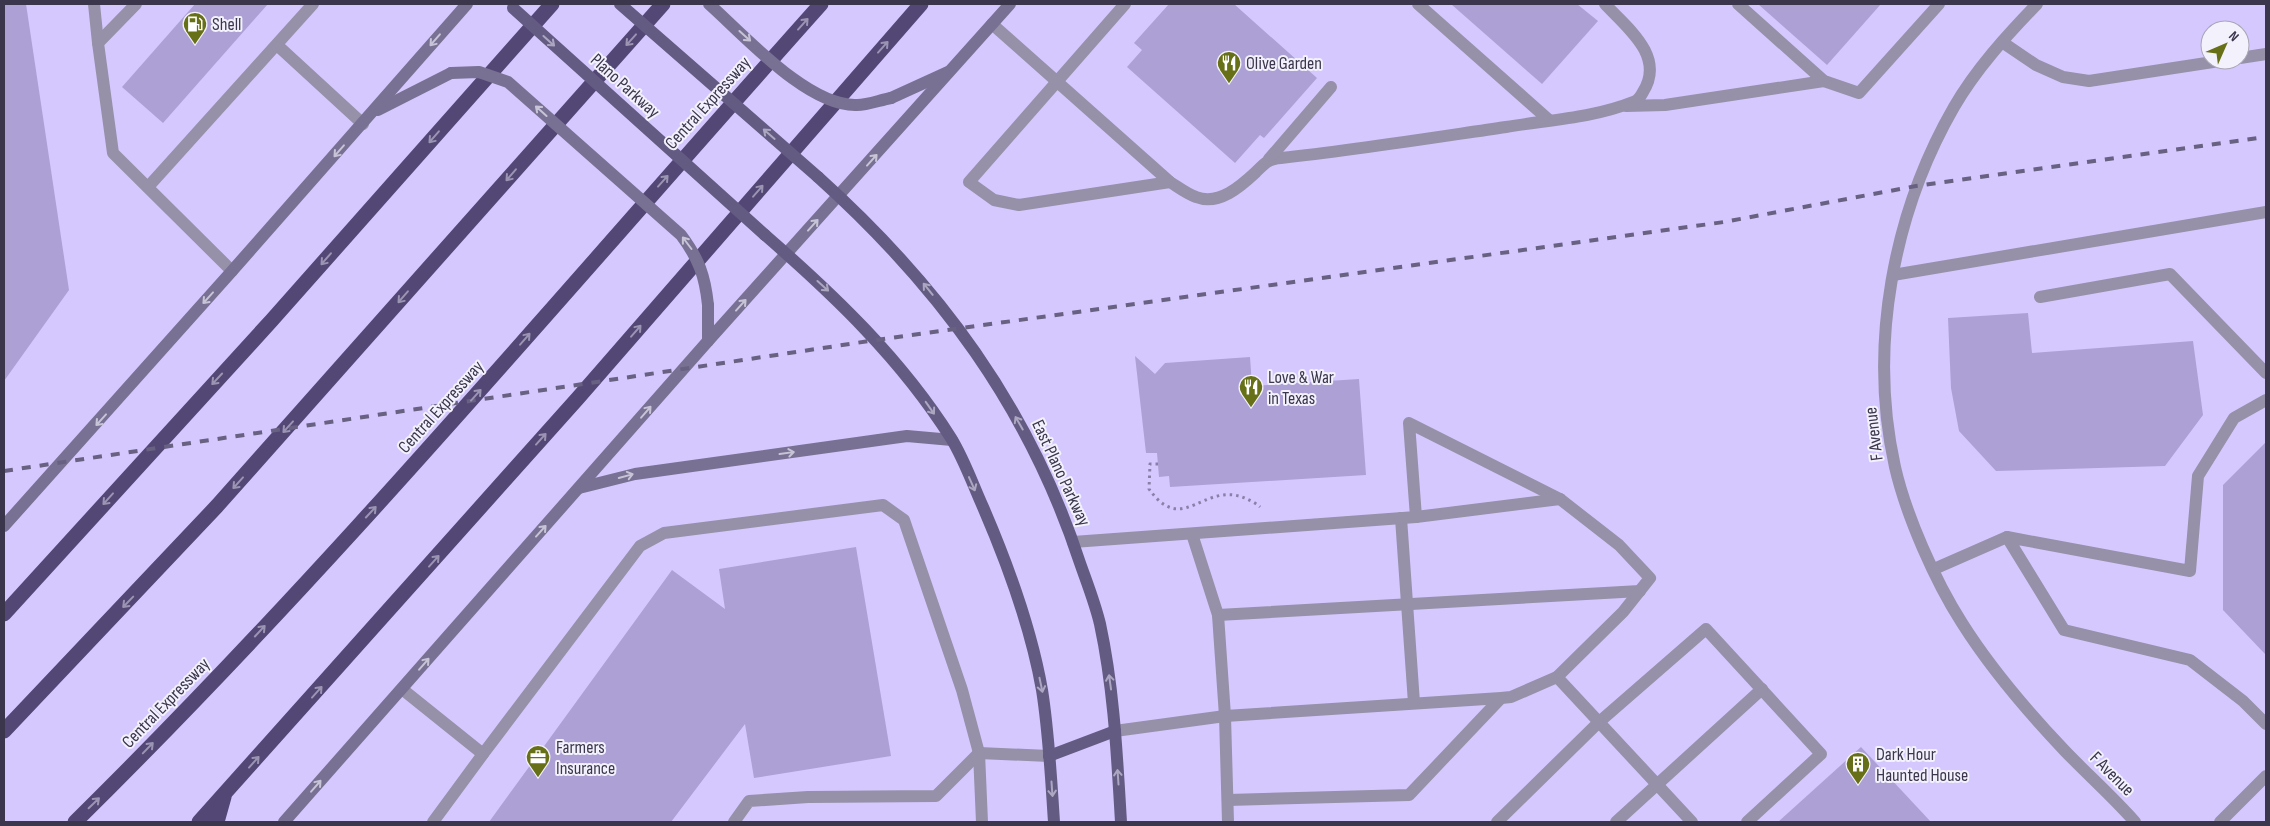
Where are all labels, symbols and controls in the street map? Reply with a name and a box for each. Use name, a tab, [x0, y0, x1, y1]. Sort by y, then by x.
fuel station icon: Shell	[182, 11, 208, 45]
place label: Shell	[212, 14, 241, 35]
one-way arrow	[797, 18, 809, 31]
north arrow	[2200, 20, 2250, 70]
text: N	[2225, 28, 2242, 45]
one-way arrow	[739, 31, 752, 42]
one-way arrow	[429, 34, 441, 47]
one-way arrow	[625, 34, 637, 47]
one-way arrow	[543, 35, 556, 47]
one-way arrow	[877, 40, 889, 53]
street label: Plano Parkway	[586, 49, 664, 123]
restaurant icon: Olive Garden	[1216, 50, 1242, 84]
street label: Central Expressway	[661, 52, 755, 154]
place label: Olive Garden	[1246, 53, 1322, 74]
one-way arrow	[535, 105, 548, 117]
one-way arrow	[762, 128, 775, 139]
one-way arrow	[428, 130, 439, 143]
one-way arrow	[334, 144, 345, 157]
one-way arrow	[866, 153, 878, 166]
one-way arrow	[505, 169, 517, 182]
one-way arrow	[657, 175, 669, 188]
one-way arrow	[752, 184, 764, 197]
one-way arrow	[807, 218, 818, 231]
one-way arrow	[682, 237, 693, 250]
one-way arrow	[320, 252, 332, 265]
one-way arrow	[816, 281, 829, 292]
one-way arrow	[923, 283, 934, 296]
one-way arrow	[397, 290, 409, 303]
one-way arrow	[203, 292, 214, 305]
one-way arrow	[735, 298, 747, 311]
one-way arrow	[630, 325, 642, 338]
one-way arrow	[520, 333, 531, 346]
street label: Central Expressway	[394, 356, 488, 458]
place label: Love & War in Texas	[1268, 367, 1334, 409]
one-way arrow	[211, 373, 223, 386]
restaurant icon: Love & War in Texas	[1238, 374, 1264, 408]
one-way arrow	[470, 389, 482, 402]
one-way arrow	[925, 401, 935, 415]
one-way arrow	[640, 406, 651, 419]
street label: F Avenue	[1860, 406, 1888, 462]
one-way arrow	[95, 413, 106, 426]
one-way arrow	[1014, 417, 1024, 431]
street label: East Plano Parkway	[1027, 417, 1095, 529]
one-way arrow	[282, 421, 294, 434]
one-way arrow	[536, 433, 547, 446]
one-way arrow	[778, 447, 794, 457]
one-way arrow	[617, 471, 633, 480]
one-way arrow	[232, 476, 244, 489]
one-way arrow	[968, 476, 978, 491]
one-way arrow	[102, 493, 113, 506]
one-way arrow	[365, 505, 377, 518]
one-way arrow	[535, 524, 547, 537]
one-way arrow	[428, 554, 439, 567]
one-way arrow	[122, 596, 134, 608]
one-way arrow	[254, 624, 266, 637]
street label: Central Expressway	[118, 654, 214, 752]
one-way arrow	[418, 658, 429, 671]
one-way arrow	[1105, 675, 1115, 691]
one-way arrow	[1036, 676, 1046, 692]
one-way arrow	[311, 686, 323, 699]
place label: Farmers Insurance	[556, 737, 615, 779]
one-way arrow	[142, 742, 154, 754]
office icon: Farmers Insurance	[525, 744, 551, 778]
place label: Dark Hour Haunted House	[1876, 744, 1968, 786]
street label: F Avenue	[2085, 747, 2139, 801]
building icon: Dark Hour Haunted House	[1845, 751, 1871, 785]
one-way arrow	[249, 756, 260, 769]
one-way arrow	[1114, 769, 1123, 785]
one-way arrow	[310, 779, 322, 792]
one-way arrow	[1047, 781, 1056, 797]
one-way arrow	[88, 797, 101, 809]

